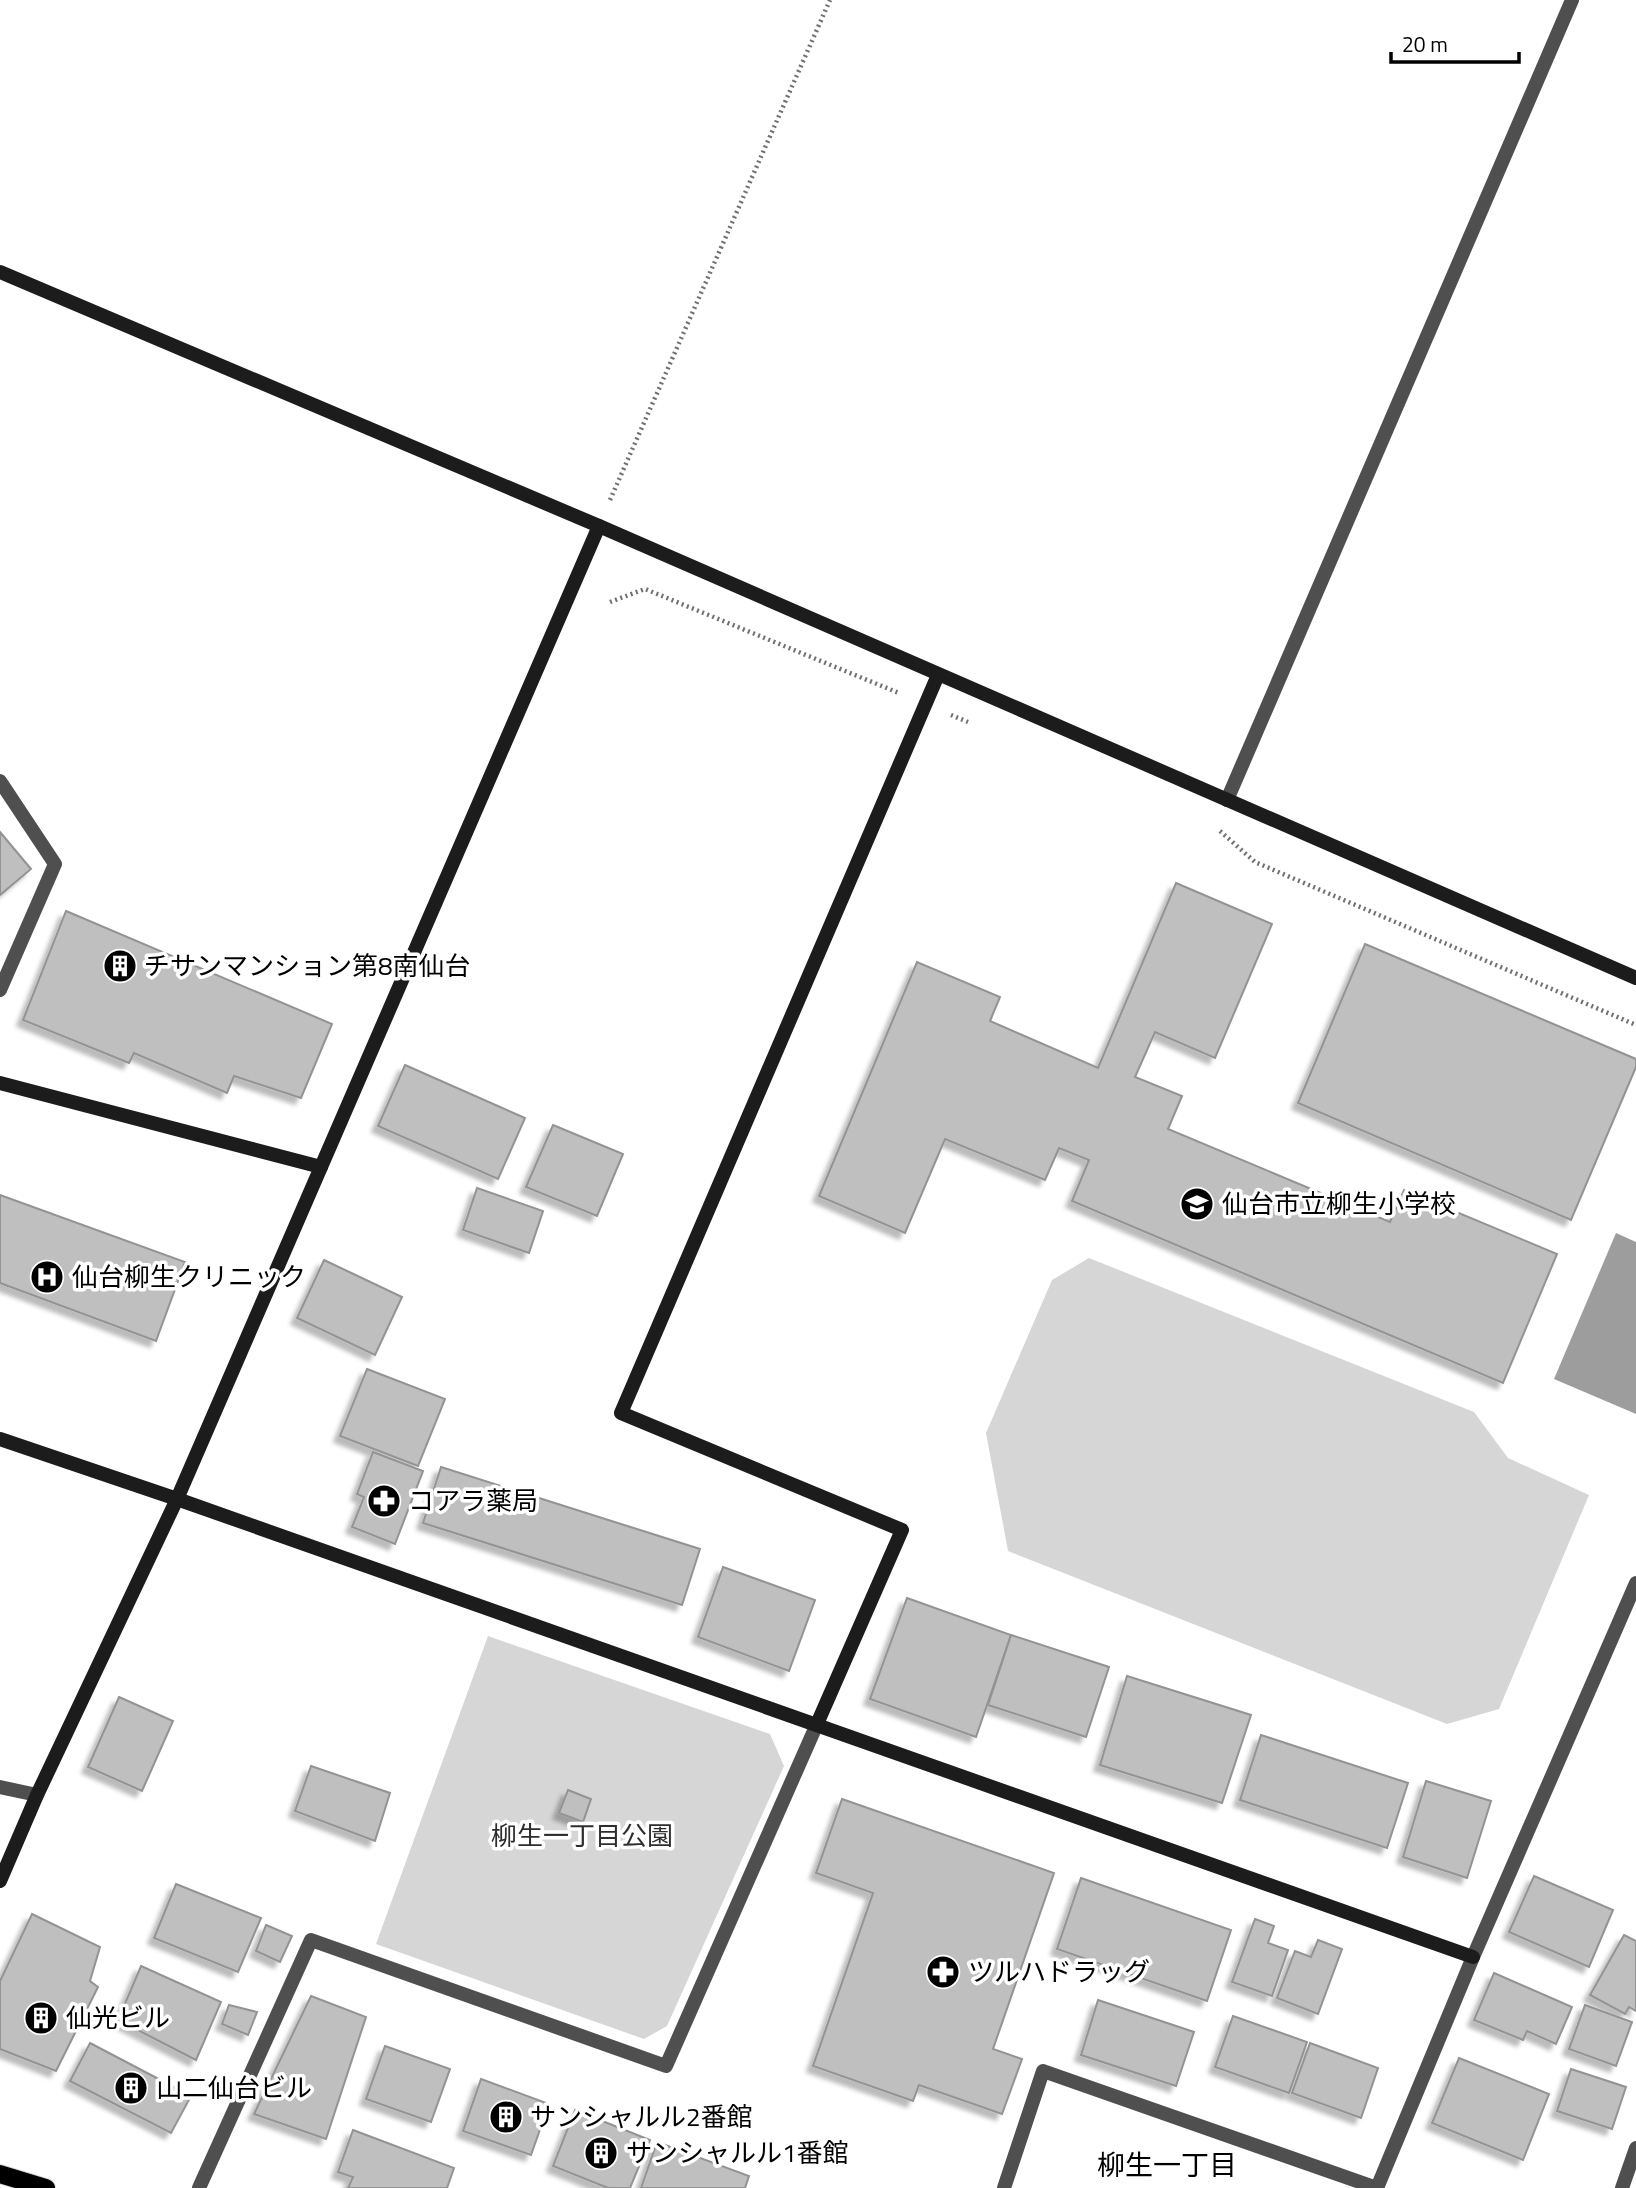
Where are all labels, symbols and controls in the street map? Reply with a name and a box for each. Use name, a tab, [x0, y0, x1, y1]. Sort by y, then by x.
scale bar	[1391, 21, 1519, 65]
text: 20 m	[1402, 28, 1448, 60]
place label: チサンマンション第8南仙台	[144, 946, 471, 985]
building icon: チサンマンション第8南仙台	[101, 947, 139, 985]
place label: 仙台市立柳生小学校	[1222, 1184, 1456, 1223]
school or university icon: 仙台市立柳生小学校	[1178, 1185, 1216, 1223]
place label: 仙台柳生クリニック	[72, 1257, 306, 1296]
hospital icon: 仙台柳生クリニック	[28, 1258, 66, 1296]
place label: コアラ薬局	[408, 1481, 538, 1520]
pharmacy icon: コアラ薬局	[365, 1482, 403, 1520]
park label: 柳生一丁目公園	[491, 1816, 673, 1855]
place label: ツルハドラッグ	[968, 1952, 1150, 1991]
pharmacy icon: ツルハドラッグ	[924, 1953, 962, 1991]
place label: 仙光ビル	[66, 1998, 170, 2037]
building icon: 仙光ビル	[22, 1999, 60, 2037]
place label: 山二仙台ビル	[156, 2068, 312, 2107]
building icon: 山二仙台ビル	[112, 2069, 150, 2107]
place label: サンシャルル2番館	[530, 2097, 753, 2136]
building icon: サンシャルル2番館	[487, 2098, 525, 2136]
place label: サンシャルル1番館	[626, 2133, 849, 2172]
building icon: サンシャルル1番館	[582, 2134, 620, 2172]
district label: 柳生一丁目	[1097, 2143, 1237, 2186]

